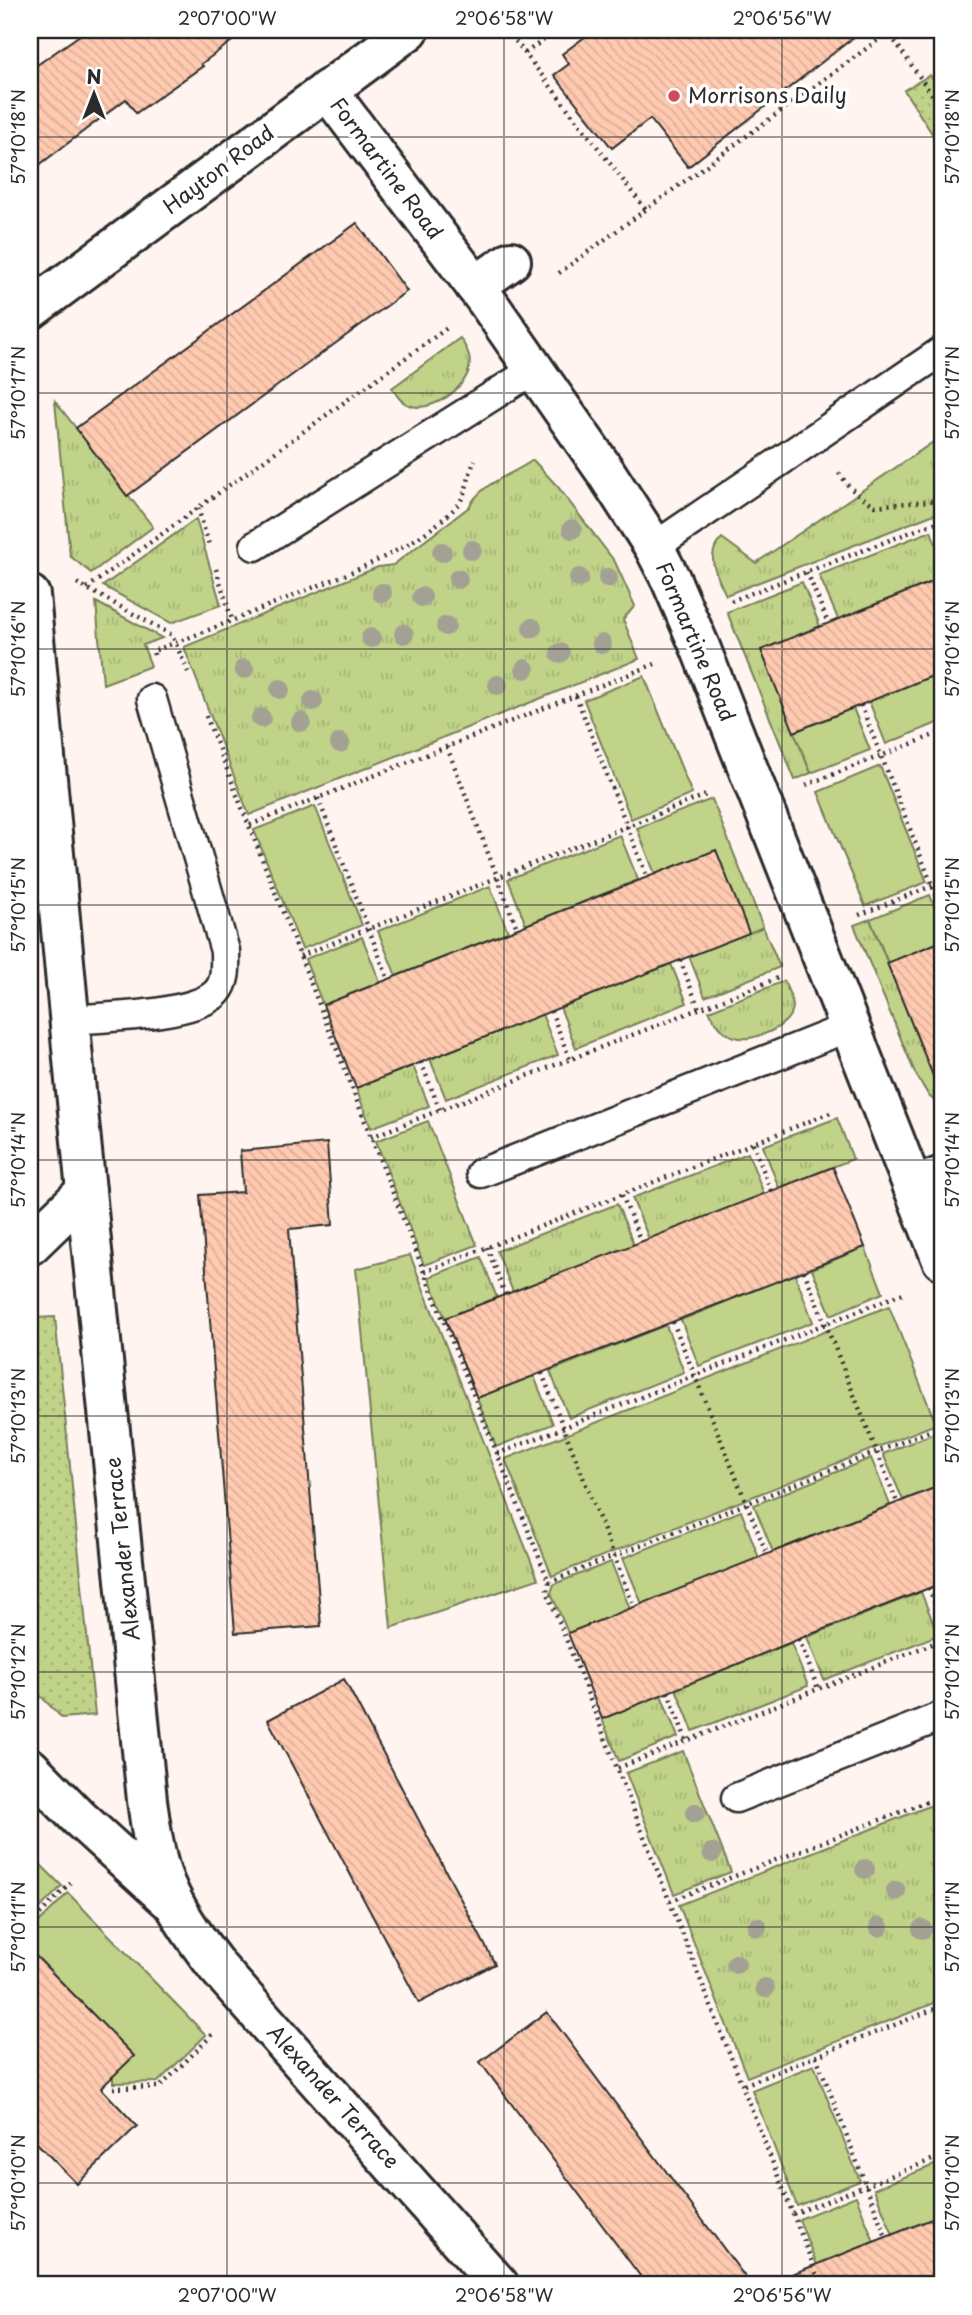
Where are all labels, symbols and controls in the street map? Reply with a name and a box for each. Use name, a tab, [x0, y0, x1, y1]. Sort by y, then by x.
text: 2°07'00"W	[177, 4, 277, 31]
text: 2°06'58"W	[455, 4, 554, 31]
text: 2°06'56"W	[732, 4, 832, 31]
north arrow	[60, 60, 130, 130]
text: N	[86, 62, 102, 90]
place label: Morrisons Daily	[688, 78, 847, 110]
marker: Morrisons Daily	[666, 88, 682, 104]
text: 57°10'18"N	[4, 89, 31, 185]
text: 57°10'18"N	[938, 89, 965, 185]
street label: Formartine Road	[323, 90, 452, 246]
street label: Hayton Road	[155, 116, 280, 221]
text: 57°10'17"N	[4, 346, 31, 440]
text: 57°10'17"N	[938, 346, 965, 440]
street label: Formartine Road	[649, 556, 745, 726]
text: 57°10'16"N	[4, 600, 31, 698]
text: 57°10'16"N	[938, 600, 965, 698]
text: 57°10'15"N	[4, 857, 31, 953]
text: 57°10'15"N	[938, 857, 965, 953]
text: 57°10'14"N	[4, 1112, 31, 1208]
text: 57°10'14"N	[938, 1112, 965, 1208]
text: 57°10'13"N	[4, 1368, 31, 1464]
text: 57°10'13"N	[938, 1368, 965, 1464]
street label: Alexander Terrace	[95, 1456, 147, 1643]
text: 57°10'12"N	[4, 1623, 31, 1721]
text: 57°10'12"N	[938, 1623, 965, 1721]
text: 57°10'11"N	[4, 1881, 31, 1973]
text: 57°10'11"N	[938, 1881, 965, 1973]
street label: Alexander Terrace	[261, 2016, 408, 2175]
text: 57°10'10"N	[4, 2134, 31, 2232]
text: 57°10'10"N	[938, 2134, 965, 2232]
text: 2°07'00"W	[177, 2281, 277, 2308]
text: 2°06'58"W	[455, 2281, 554, 2308]
text: 2°06'56"W	[732, 2281, 832, 2308]

